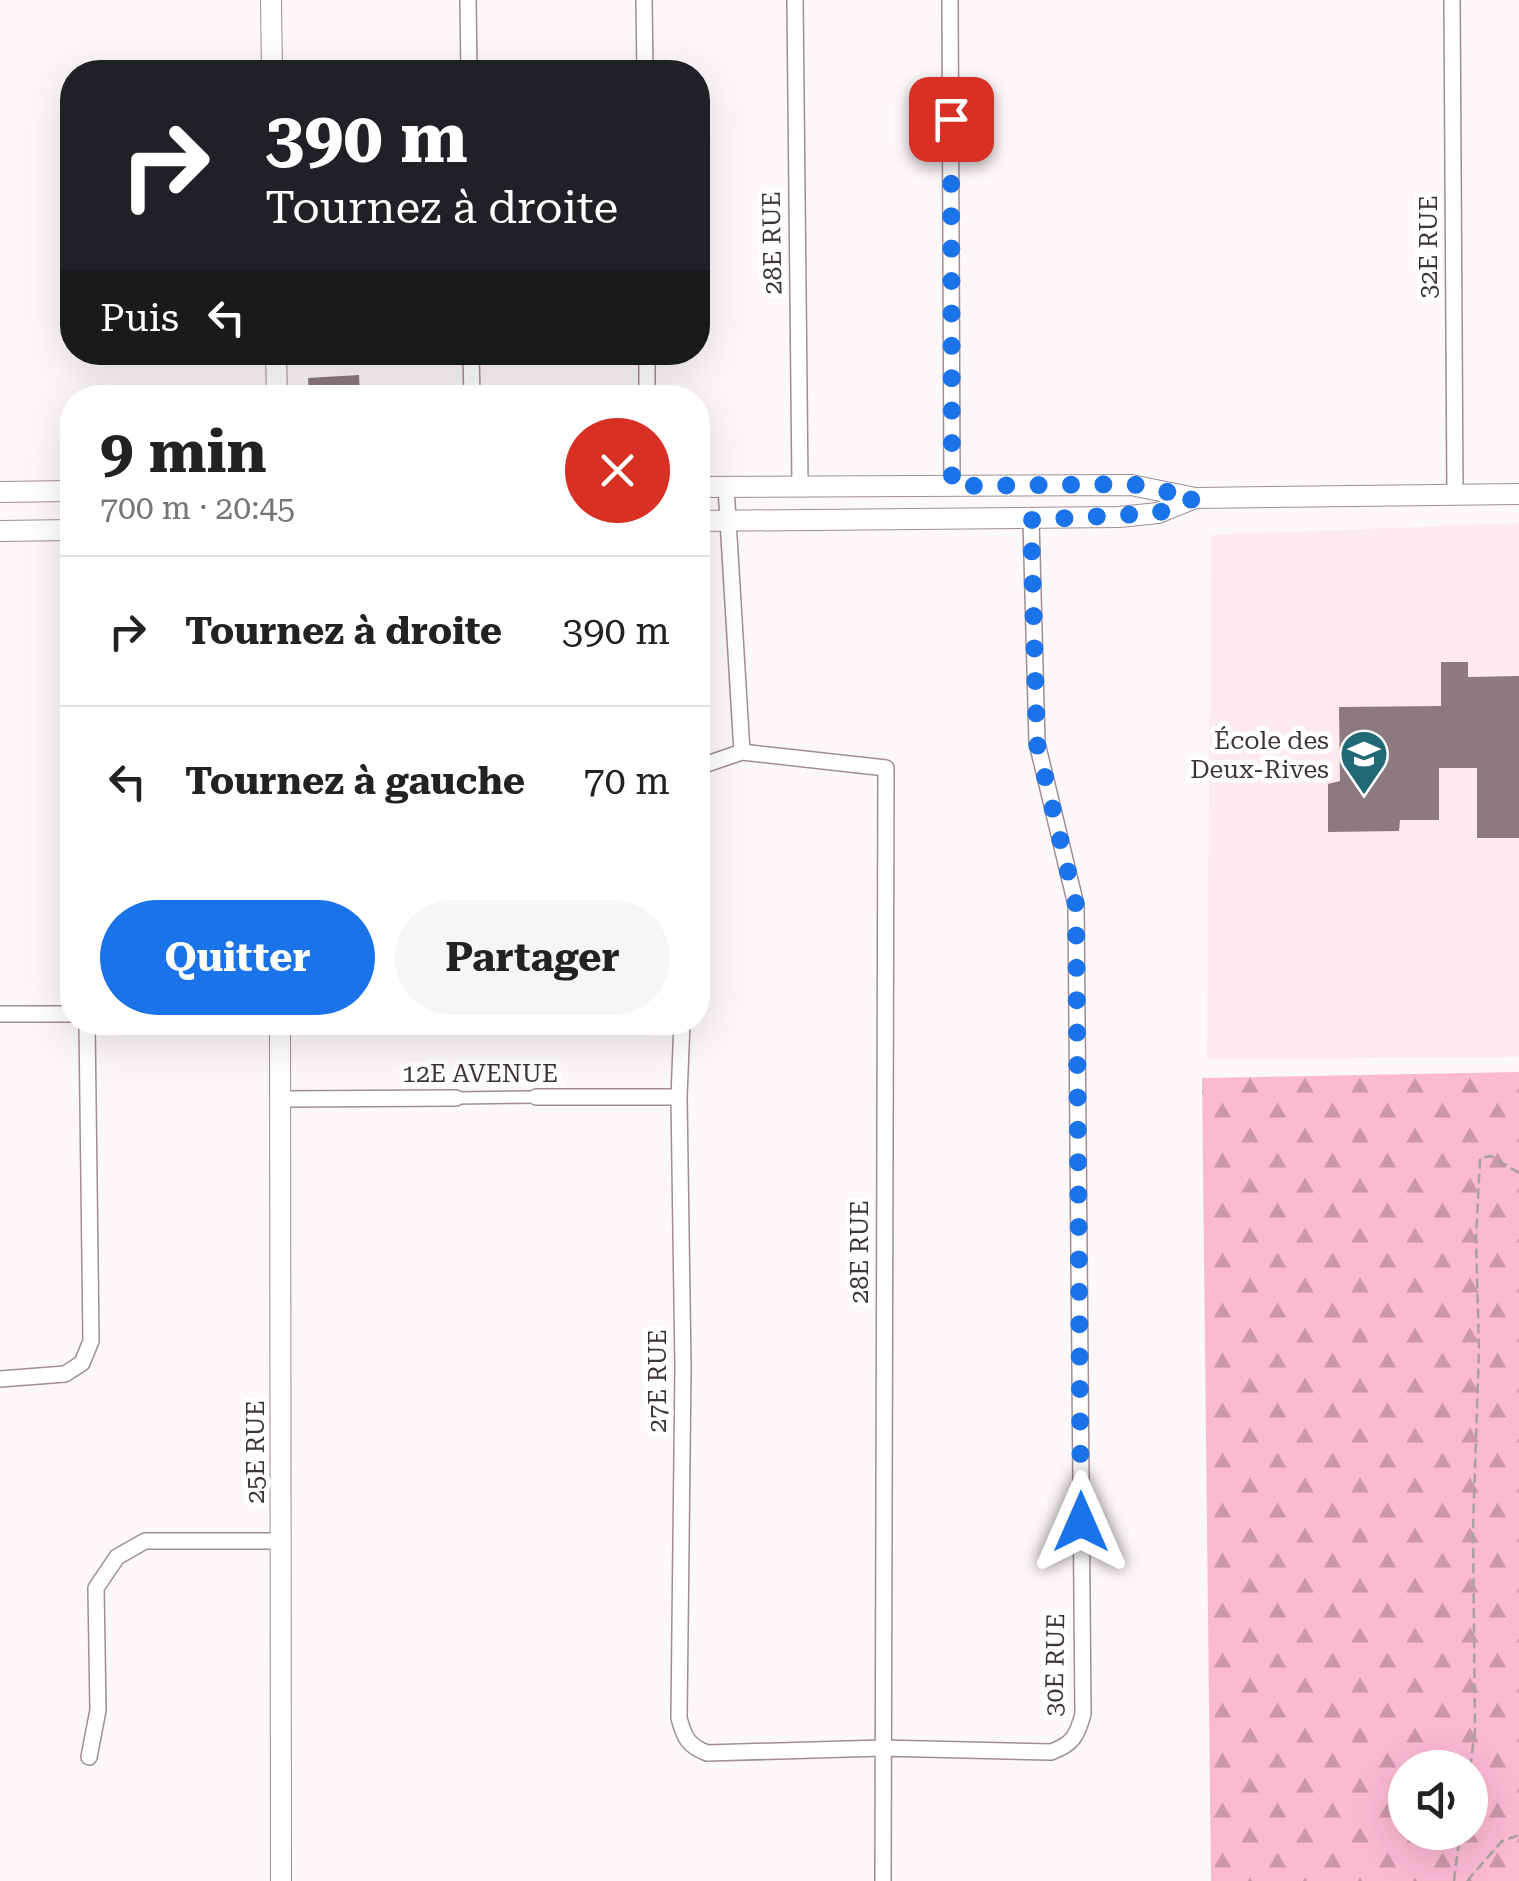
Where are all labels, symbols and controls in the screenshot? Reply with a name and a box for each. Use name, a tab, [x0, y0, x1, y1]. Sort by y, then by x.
pin	[909, 77, 994, 162]
icon: arrive	[924, 92, 979, 147]
text: 390 m	[265, 97, 468, 179]
icon: right	[100, 100, 230, 230]
text: Tournez à droite	[265, 181, 618, 234]
street label: 28E RUE	[757, 191, 787, 295]
street label: 32E RUE	[1414, 195, 1443, 299]
icon: left	[199, 290, 254, 345]
text: Puis	[100, 296, 179, 340]
text: 9 min	[100, 416, 267, 487]
button: close	[565, 418, 670, 523]
text: 700 m · 20:45	[100, 489, 295, 527]
icon: right	[100, 604, 155, 659]
text: Tournez à droite	[185, 609, 502, 653]
text: 390 m	[562, 609, 670, 653]
place label: École des Deux-Rives	[1190, 726, 1329, 784]
school or university icon: École des Deux-Rives	[1338, 728, 1390, 796]
icon: left	[100, 754, 155, 809]
text: Tournez à gauche	[185, 759, 525, 803]
text: 70 m	[583, 759, 670, 803]
button: Quitter	[100, 900, 375, 1015]
button: Partager	[395, 900, 670, 1015]
street label: 12E AVENUE	[402, 1059, 558, 1088]
street label: 28E RUE	[845, 1200, 874, 1304]
street label: 27E RUE	[643, 1329, 672, 1433]
street label: 25E RUE	[241, 1400, 270, 1504]
position arrow	[1029, 1470, 1133, 1574]
street label: 30E RUE	[1040, 1613, 1070, 1717]
map controls	[1388, 1750, 1488, 1850]
button: sound	[1388, 1750, 1488, 1850]

